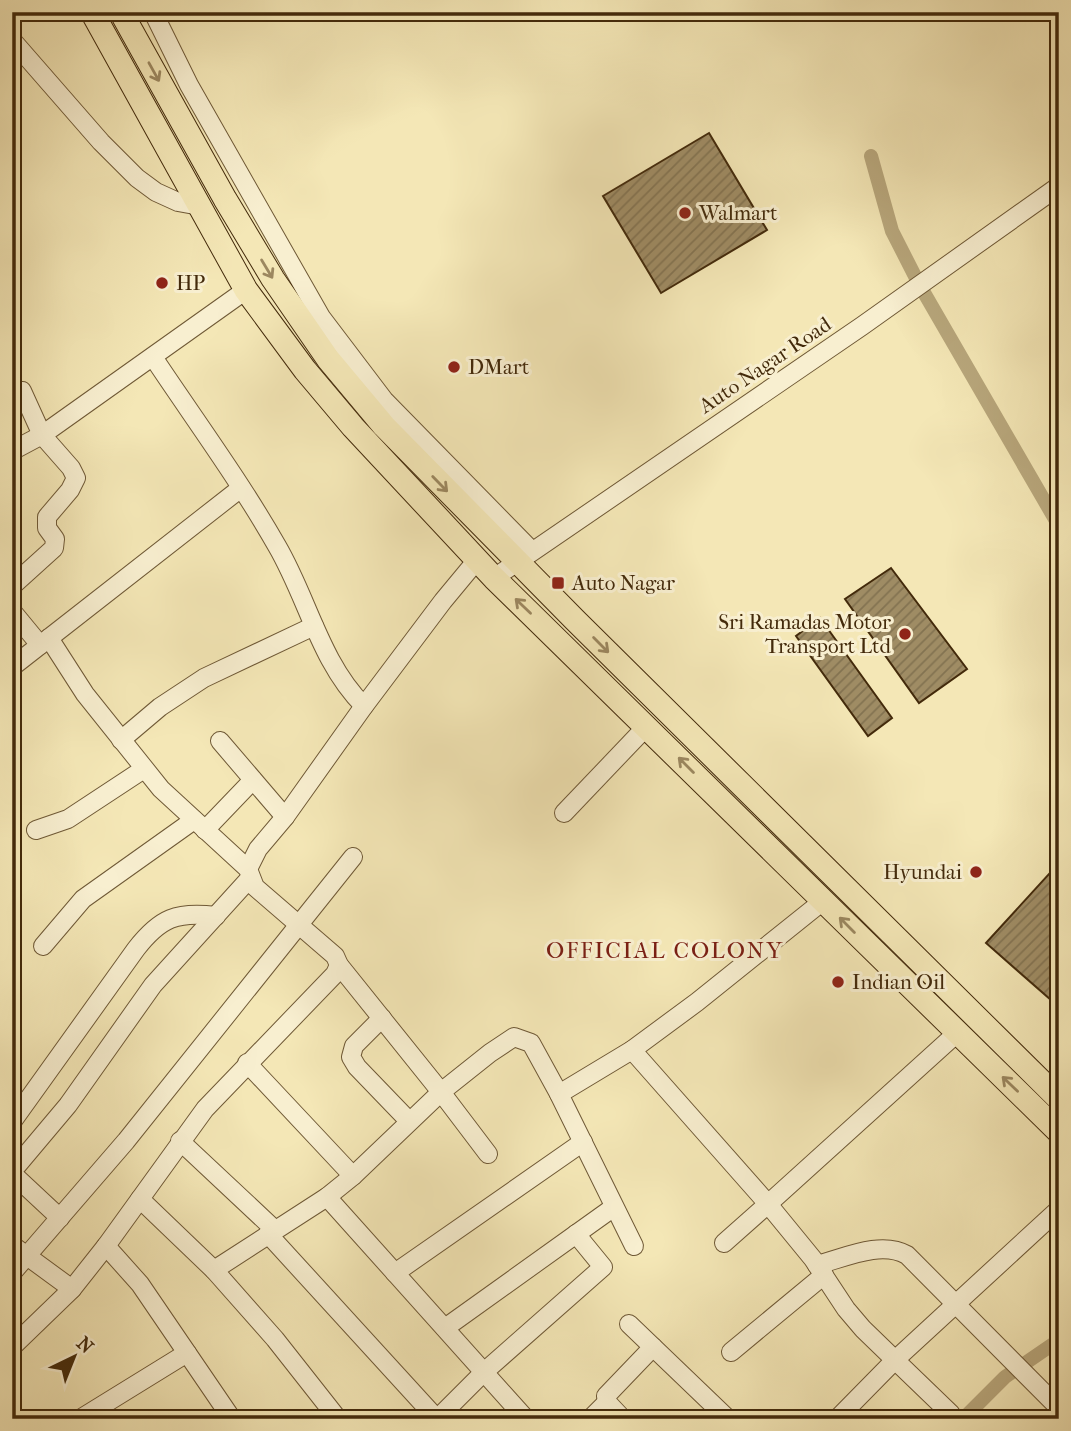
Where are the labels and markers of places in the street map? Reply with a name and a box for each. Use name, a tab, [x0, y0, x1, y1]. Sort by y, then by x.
place label: Walmart	[698, 201, 778, 225]
marker: Walmart	[677, 205, 693, 221]
place label: HP	[176, 271, 206, 295]
marker: HP	[154, 275, 170, 291]
place label: DMart	[468, 355, 530, 379]
marker: DMart	[446, 359, 462, 375]
place label: Auto Nagar	[571, 571, 675, 595]
marker: Auto Nagar	[550, 575, 566, 591]
place label: Sri Ramadas Motor Transport Ltd	[718, 610, 892, 658]
marker: Sri Ramadas Motor Transport Ltd	[897, 626, 913, 642]
place label: Hyundai	[883, 860, 962, 884]
marker: Hyundai	[968, 864, 984, 880]
place label: Indian Oil	[852, 970, 945, 994]
marker: Indian Oil	[830, 974, 846, 990]

